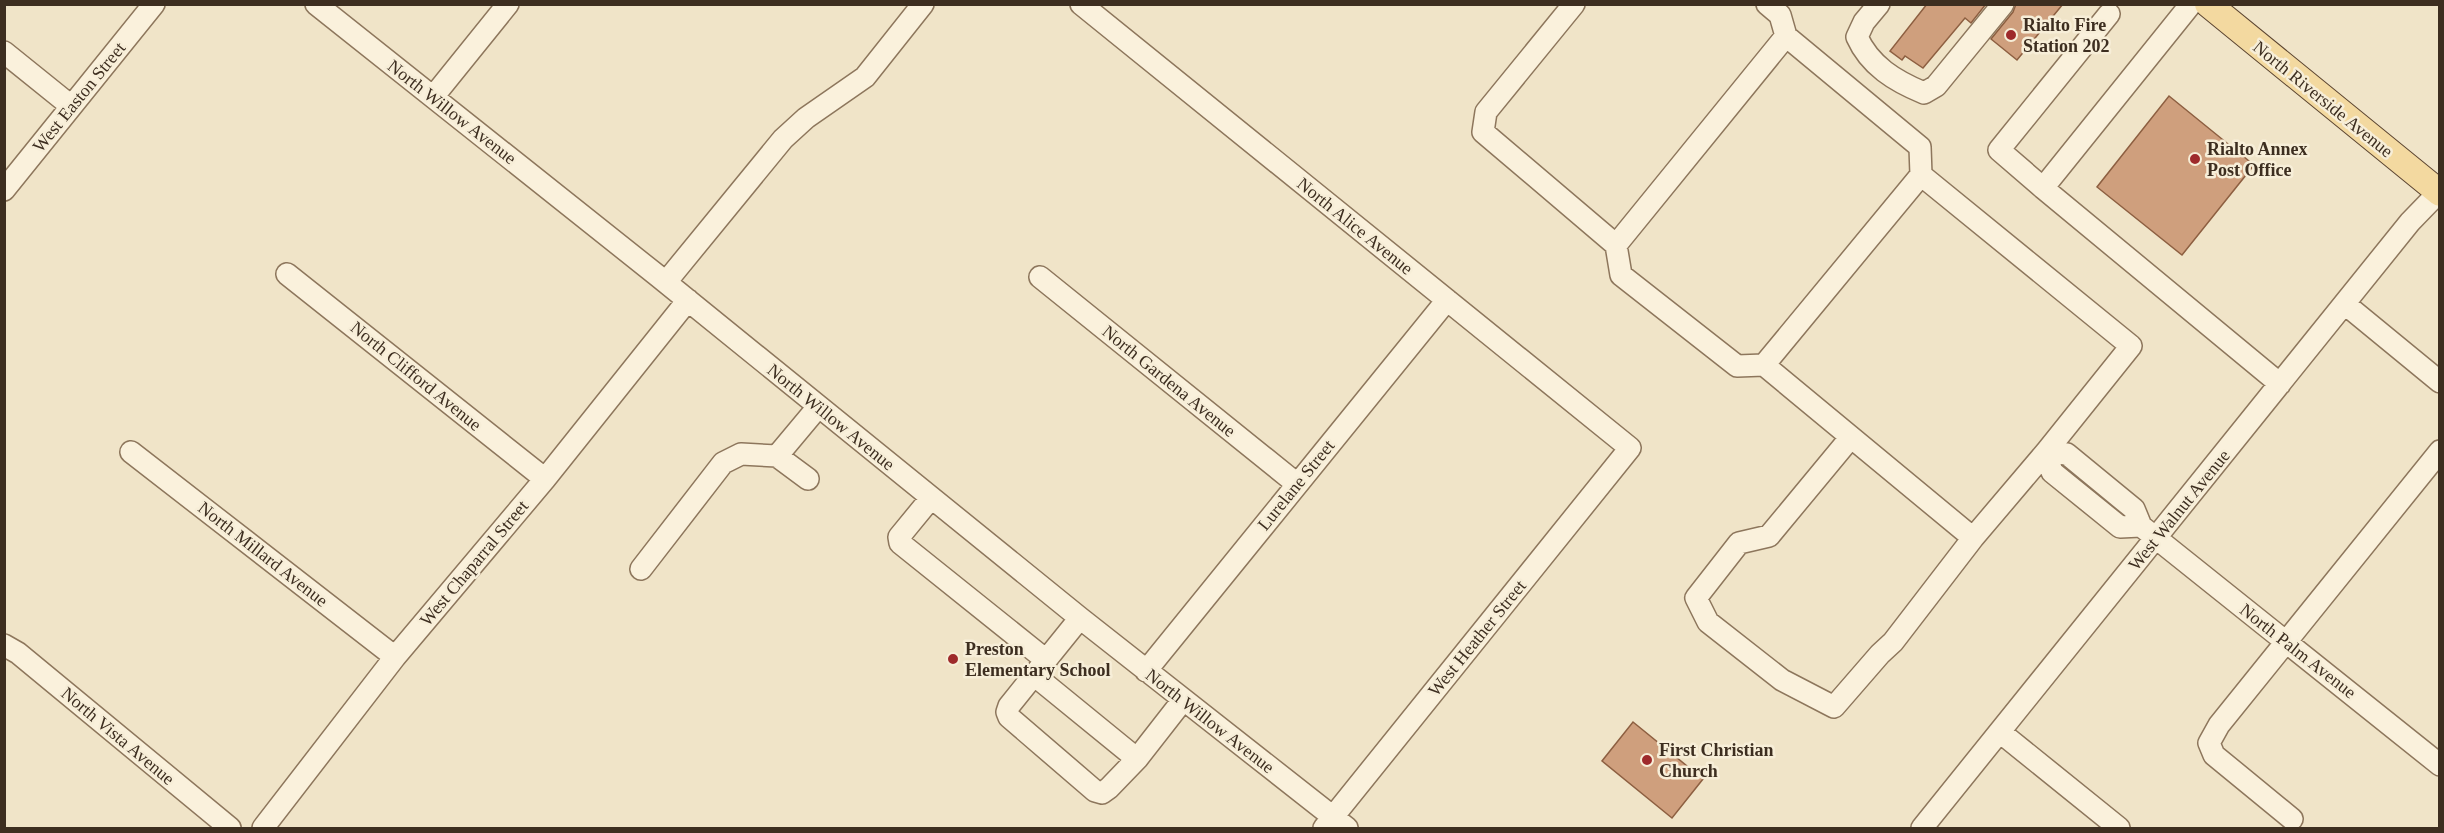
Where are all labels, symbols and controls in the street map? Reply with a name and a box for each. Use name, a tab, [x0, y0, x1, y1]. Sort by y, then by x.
place label: Rialto Fire Station 202	[2023, 15, 2110, 56]
marker: Rialto Fire Station 202	[2004, 28, 2018, 42]
street label: North Riverside Avenue	[2249, 37, 2397, 161]
street label: West Easton Street	[29, 38, 129, 156]
street label: North Willow Avenue	[384, 56, 520, 168]
place label: Rialto Annex Post Office	[2207, 139, 2308, 180]
marker: Rialto Annex Post Office	[2188, 152, 2202, 166]
street label: North Alice Avenue	[1293, 173, 1417, 279]
street label: North Clifford Avenue	[347, 317, 485, 435]
street label: North Gardena Avenue	[1098, 321, 1240, 441]
street label: North Willow Avenue	[763, 360, 899, 474]
street label: Lurelane Street	[1253, 436, 1339, 534]
street label: West Walnut Avenue	[2124, 446, 2234, 574]
street label: West Chaparral Street	[416, 496, 532, 630]
street label: North Millard Avenue	[194, 497, 332, 611]
street label: West Heather Street	[1424, 576, 1530, 700]
street label: North Palm Avenue	[2236, 600, 2360, 702]
place label: Preston Elementary School	[965, 639, 1111, 680]
marker: Preston Elementary School	[946, 652, 960, 666]
street label: North Willow Avenue	[1142, 665, 1278, 777]
street label: North Vista Avenue	[57, 683, 179, 789]
place label: First Christian Church	[1659, 740, 1774, 781]
marker: First Christian Church	[1640, 753, 1654, 767]

